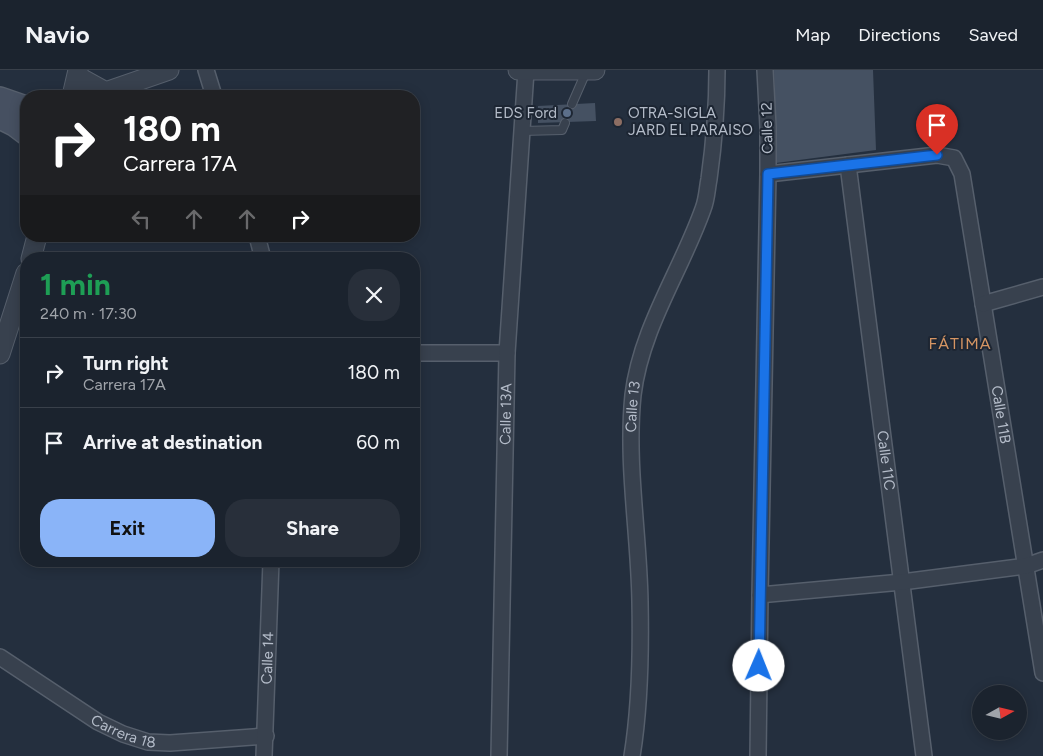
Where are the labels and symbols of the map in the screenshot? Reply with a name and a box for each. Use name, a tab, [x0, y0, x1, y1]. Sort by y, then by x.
street label: Calle 12	[758, 102, 776, 154]
place label: EDS Ford	[494, 104, 557, 122]
place label: OTRA-SIGLA JARD EL PARAISO	[628, 104, 753, 139]
pin	[916, 104, 958, 155]
marker: EDS Ford	[561, 107, 573, 119]
marker: OTRA-SIGLA JARD EL PARAISO	[612, 116, 624, 128]
district label: FÁTIMA	[928, 334, 992, 353]
street label: Calle 13	[622, 380, 644, 433]
street label: Calle 13A	[496, 383, 515, 445]
street label: Calle 11B	[987, 384, 1015, 445]
street label: Calle 11C	[873, 430, 899, 492]
street label: Calle 14	[258, 631, 277, 685]
position arrow	[732, 639, 784, 691]
north arrow	[972, 685, 1028, 740]
street label: Carrera 18	[87, 711, 156, 751]

